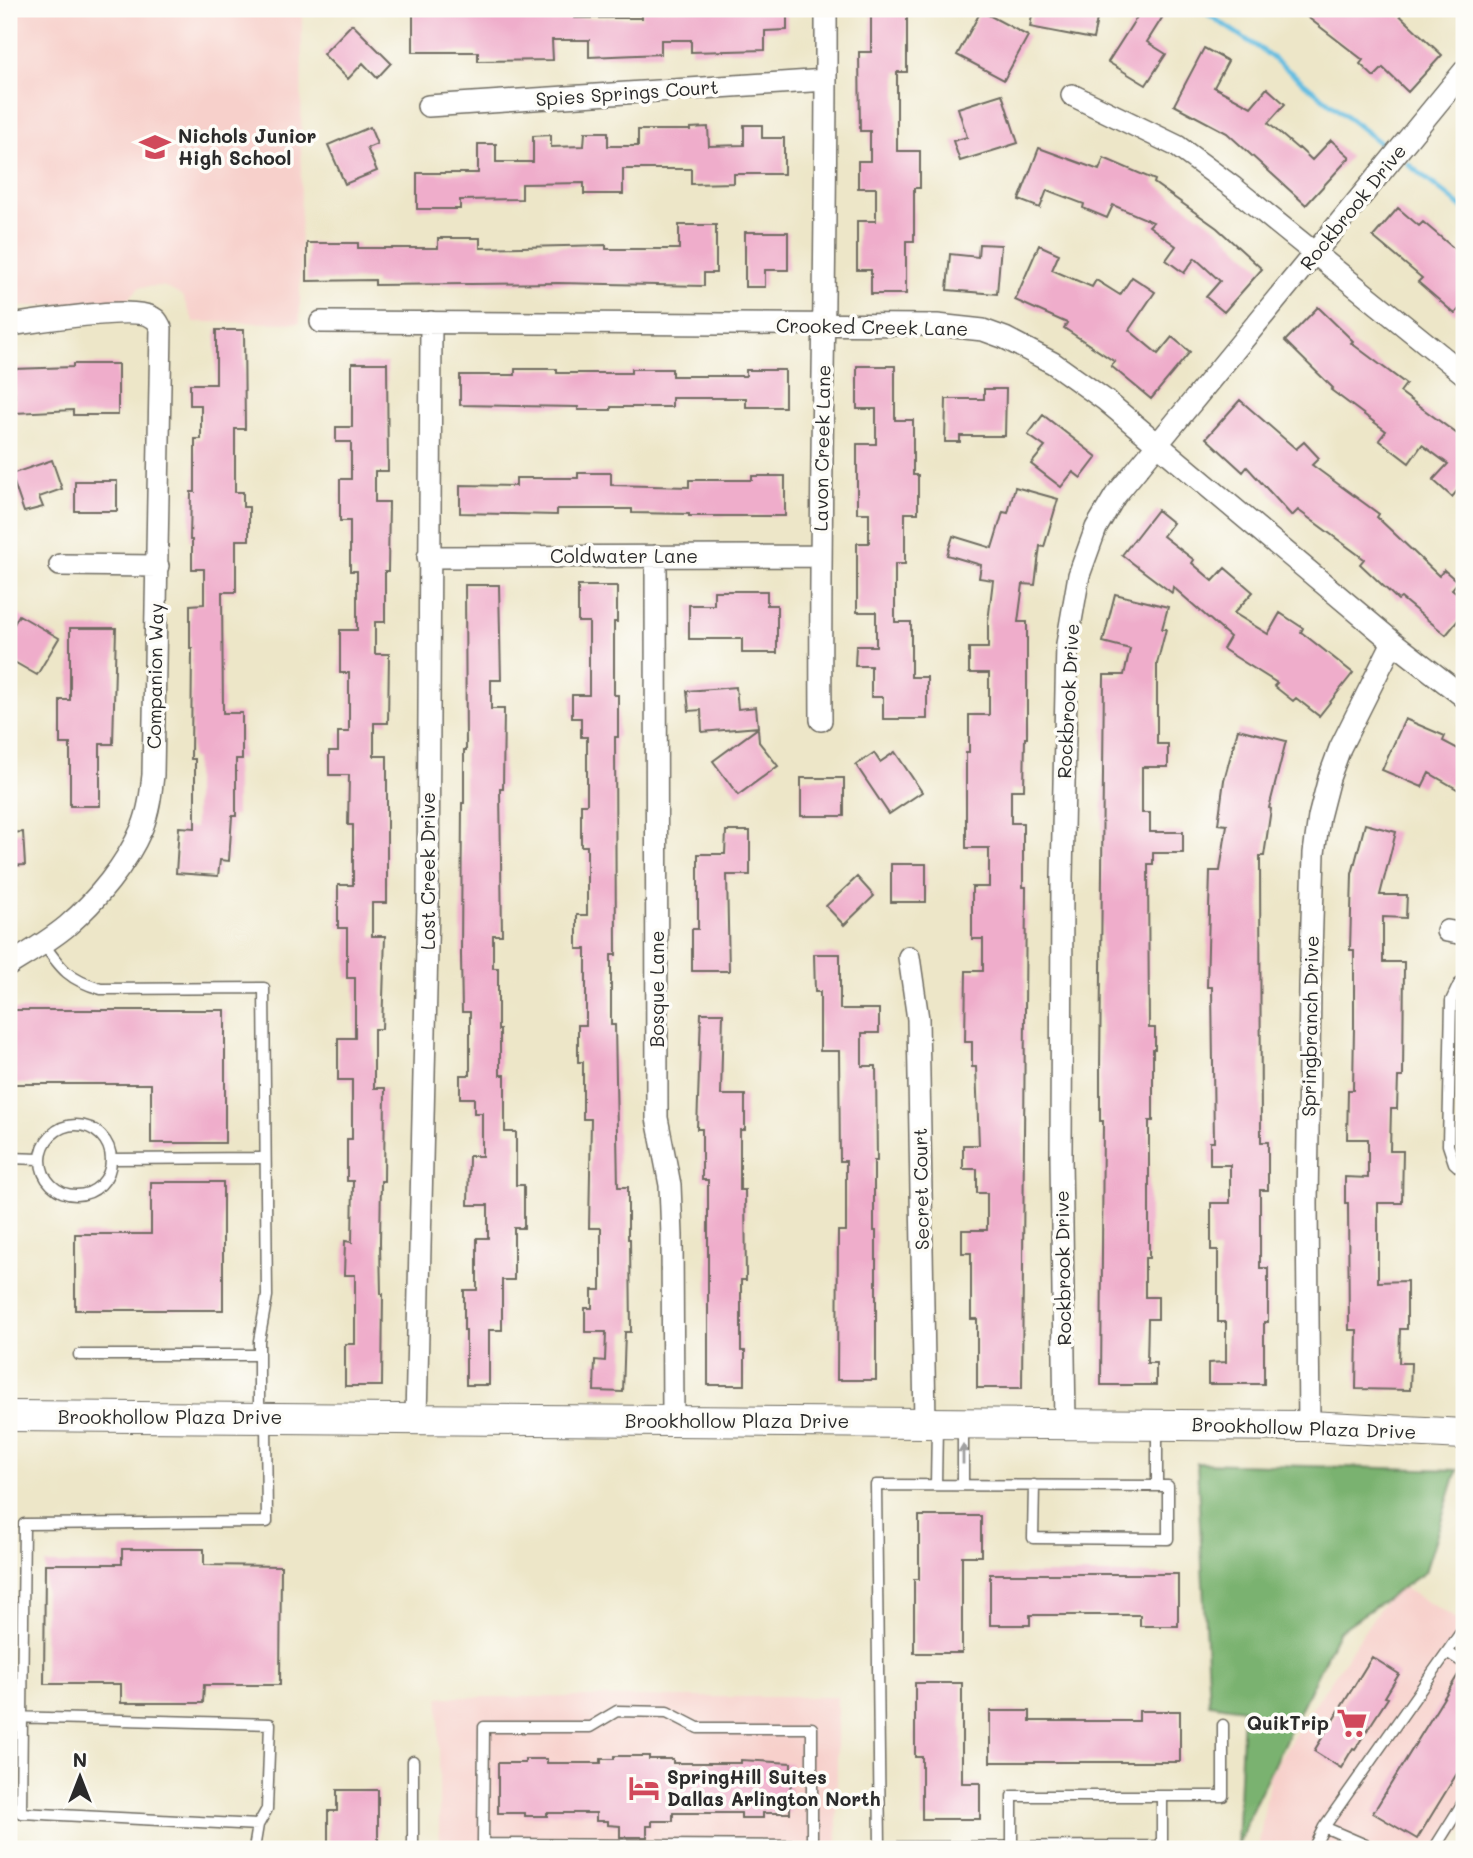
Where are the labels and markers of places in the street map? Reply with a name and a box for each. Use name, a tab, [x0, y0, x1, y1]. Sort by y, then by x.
place label: Nichols Junior High School	[178, 123, 317, 170]
school or university icon: Nichols Junior High School	[138, 130, 172, 164]
supermarket icon: QuikTrip	[1335, 1706, 1369, 1740]
place label: QuikTrip	[1247, 1710, 1329, 1735]
place label: SpringHill Suites Dallas Arlington North	[667, 1764, 881, 1811]
hotel icon: SpringHill Suites Dallas Arlington North	[627, 1771, 661, 1805]

